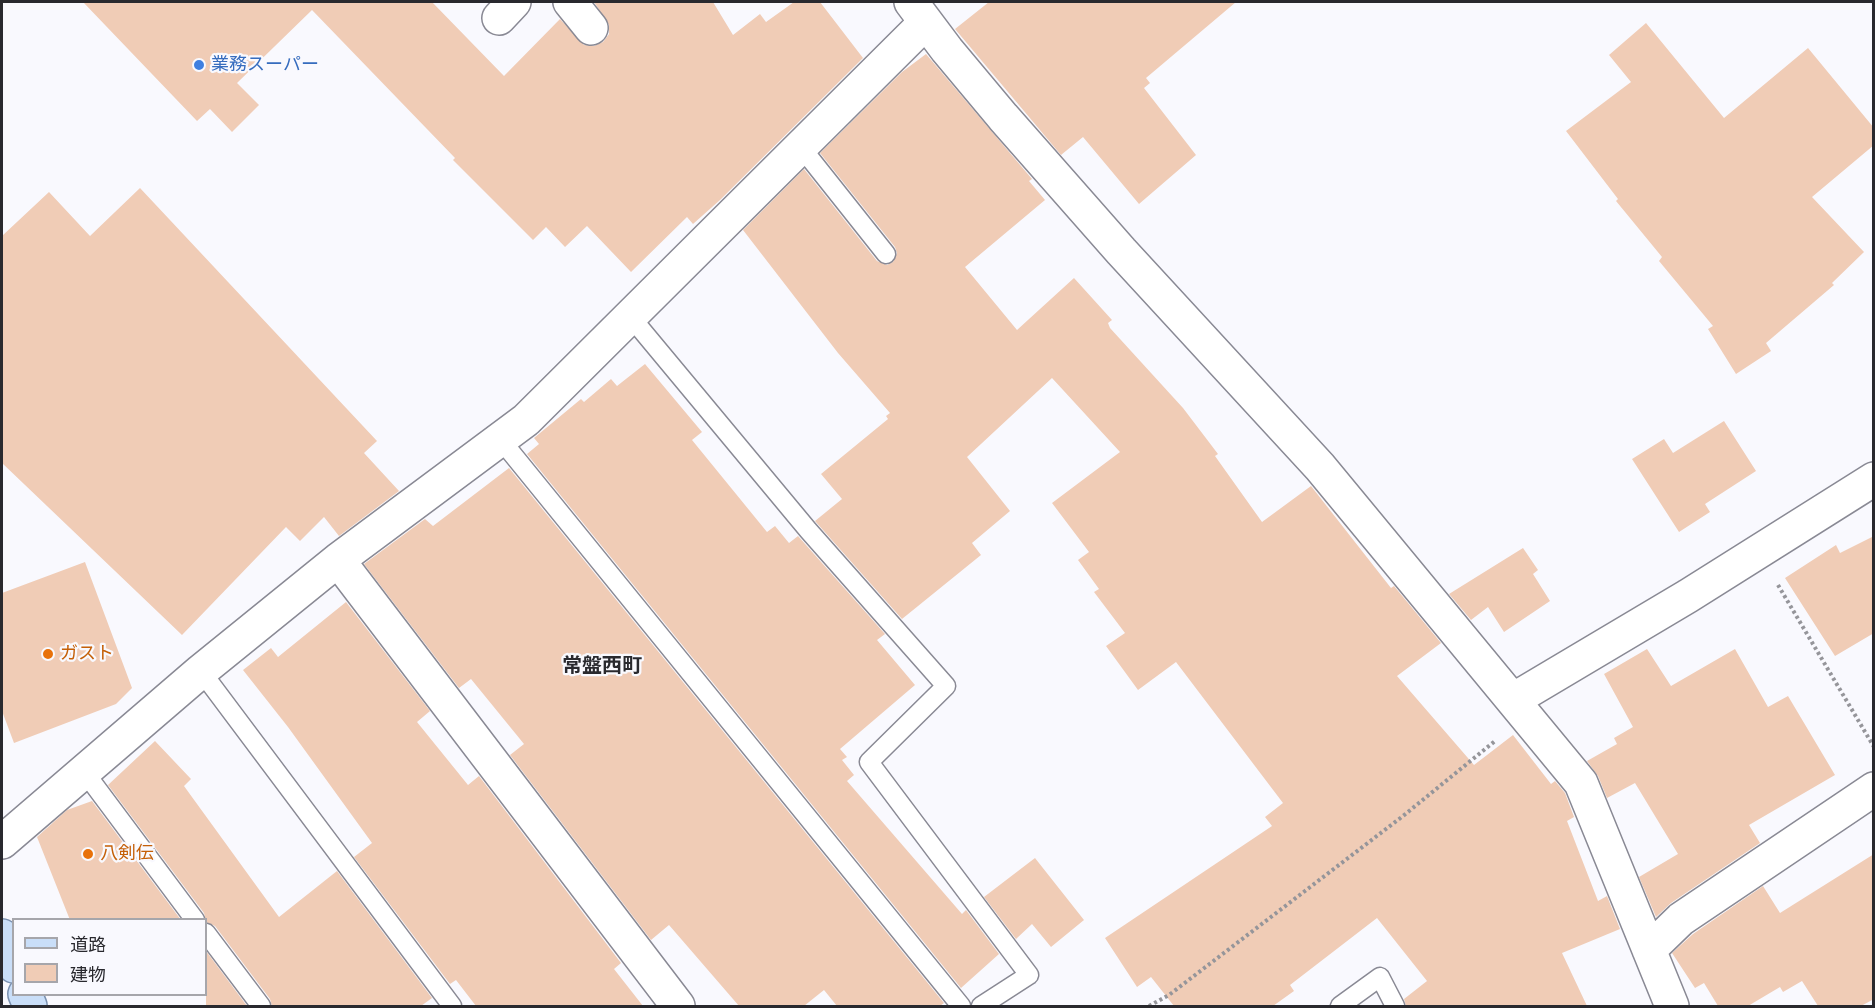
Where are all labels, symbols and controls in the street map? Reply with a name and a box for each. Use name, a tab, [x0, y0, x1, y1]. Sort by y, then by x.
place label: 業務スーパー	[211, 54, 319, 76]
marker: 業務スーパー	[192, 58, 206, 72]
place label: ガスト	[60, 643, 114, 665]
marker: ガスト	[41, 647, 55, 661]
district label: 常盤西町	[562, 654, 642, 678]
place label: 八剣伝	[100, 843, 154, 865]
marker: 八剣伝	[81, 847, 95, 861]
legend	[12, 918, 207, 996]
text: 道路	[70, 933, 106, 956]
text: 建物	[70, 963, 106, 986]

